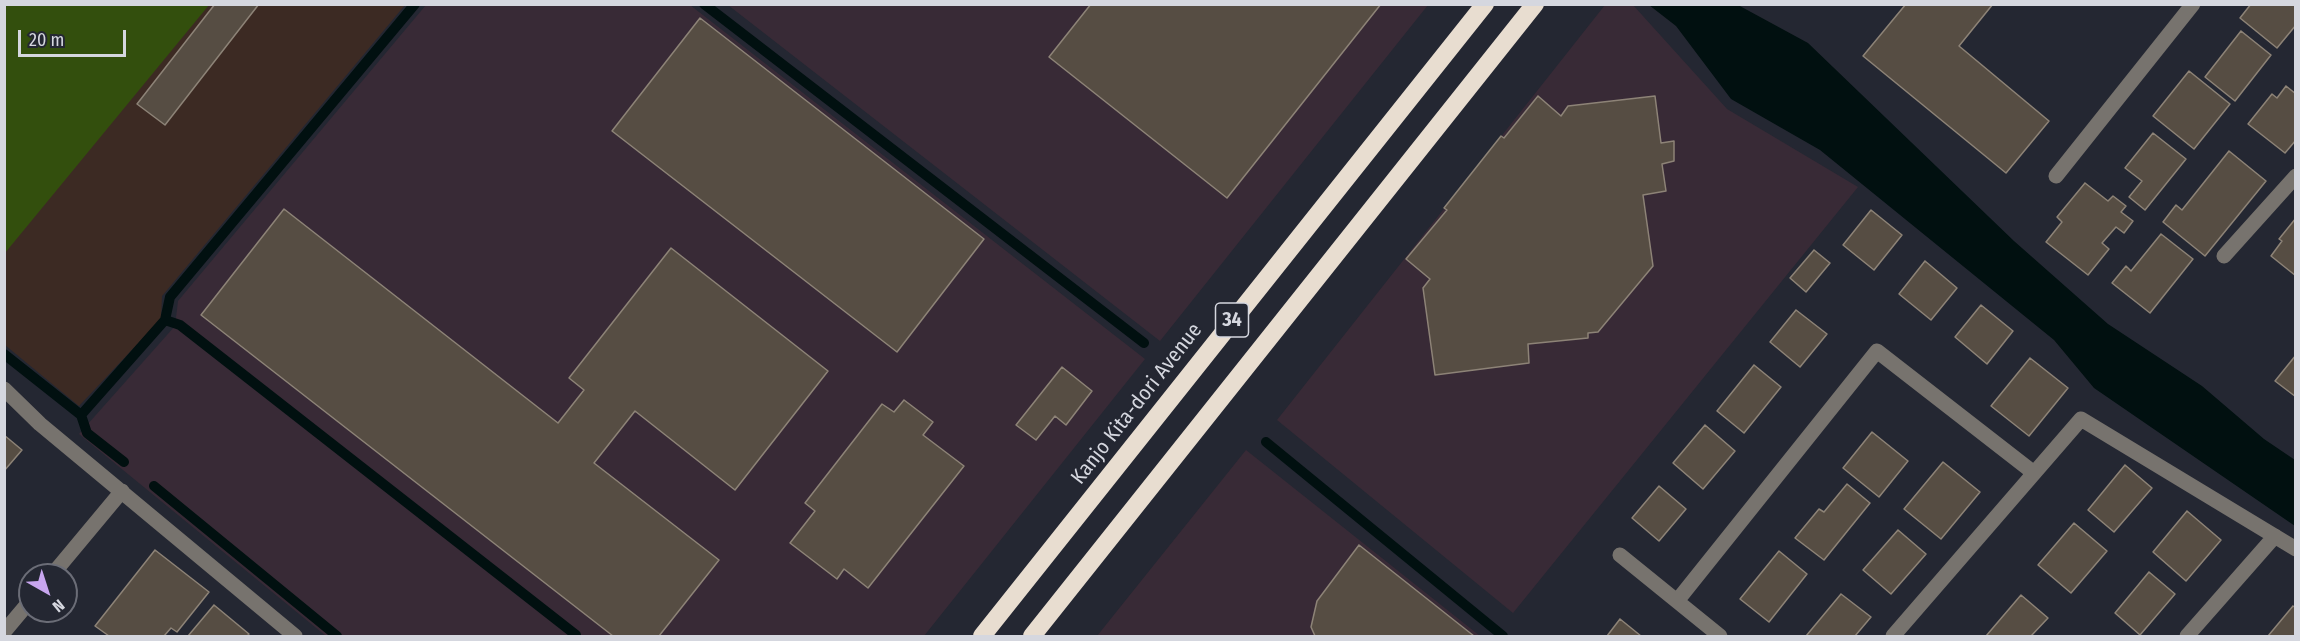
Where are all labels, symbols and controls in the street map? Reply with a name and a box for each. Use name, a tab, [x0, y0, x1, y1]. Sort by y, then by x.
scale bar	[21, 18, 129, 56]
text: 20 m	[29, 29, 64, 51]
road number: 34	[1216, 303, 1248, 337]
street label: Kanjo Kita-dori Avenue	[1066, 318, 1208, 490]
north arrow	[18, 563, 78, 623]
text: N	[49, 595, 68, 616]

